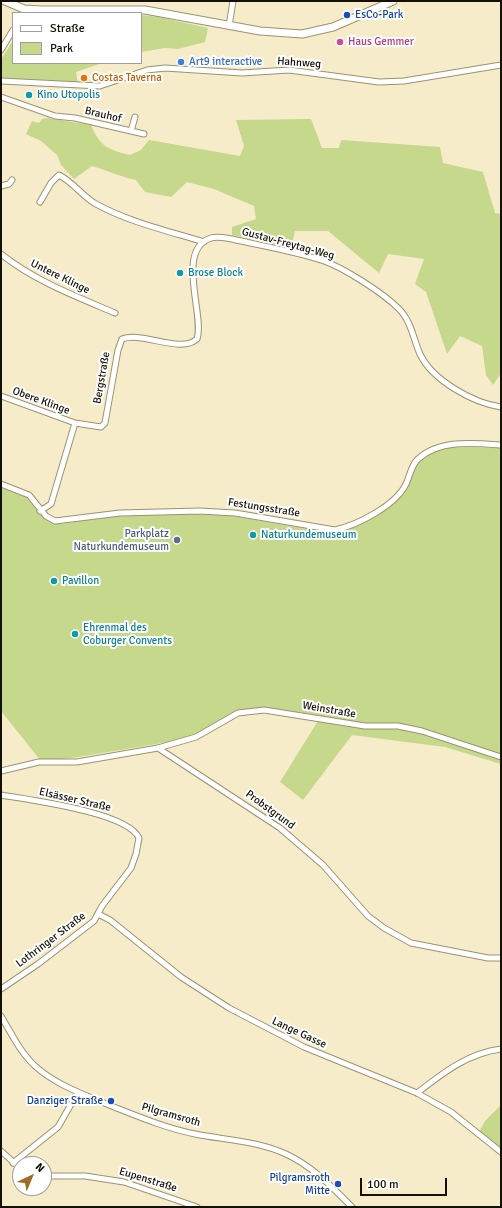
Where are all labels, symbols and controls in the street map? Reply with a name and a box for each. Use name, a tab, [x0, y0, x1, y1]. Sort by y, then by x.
place label: EsCo-Park	[355, 8, 403, 22]
marker: EsCo-Park	[342, 10, 352, 20]
legend	[12, 12, 142, 64]
text: Straße	[50, 21, 85, 36]
place label: Haus Gemmer	[348, 35, 414, 49]
marker: Haus Gemmer	[335, 37, 345, 47]
text: Park	[50, 41, 73, 56]
place label: Art9 interactive	[189, 55, 262, 69]
street label: Hahnweg	[277, 55, 321, 71]
marker: Art9 interactive	[176, 57, 186, 67]
place label: Costas Taverna	[92, 71, 162, 85]
marker: Costas Taverna	[79, 73, 89, 83]
place label: Kino Utopolis	[37, 88, 100, 102]
marker: Kino Utopolis	[24, 90, 34, 100]
street label: Brauhof	[83, 104, 123, 126]
street label: Gustav-Freytag-Weg	[240, 225, 336, 263]
street label: Untere Klinge	[28, 257, 92, 297]
place label: Brose Block	[188, 266, 243, 280]
marker: Brose Block	[175, 268, 185, 278]
street label: Bergstraße	[91, 351, 113, 405]
street label: Obere Klinge	[10, 384, 72, 418]
street label: Festungsstraße	[227, 496, 301, 520]
place label: Parkplatz Naturkundemuseum	[74, 527, 169, 553]
place label: Naturkundemuseum	[261, 528, 356, 542]
marker: Naturkundemuseum	[248, 530, 258, 540]
marker: Parkplatz Naturkundemuseum	[172, 535, 182, 545]
place label: Pavillon	[62, 574, 99, 588]
marker: Pavillon	[49, 576, 59, 586]
place label: Ehrenmal des Coburger Convents	[83, 621, 172, 647]
marker: Ehrenmal des Coburger Convents	[70, 629, 80, 639]
street label: Weinstraße	[301, 699, 357, 721]
street label: Elsässer Straße	[38, 785, 112, 815]
street label: Probstgrund	[243, 788, 297, 832]
street label: Lothringer Straße	[14, 910, 88, 970]
street label: Lange Gasse	[270, 1015, 328, 1051]
place label: Danziger Straße	[27, 1094, 103, 1108]
marker: Danziger Straße	[106, 1096, 116, 1106]
street label: Pilgramsroth	[140, 1100, 202, 1130]
north arrow	[12, 1156, 52, 1196]
text: N	[33, 1160, 47, 1175]
street label: Eupenstraße	[117, 1165, 179, 1195]
scale bar	[362, 1170, 449, 1196]
place label: Pilgramsroth Mitte	[269, 1171, 330, 1197]
text: 100 m	[367, 1177, 399, 1192]
marker: Pilgramsroth Mitte	[333, 1179, 343, 1189]

